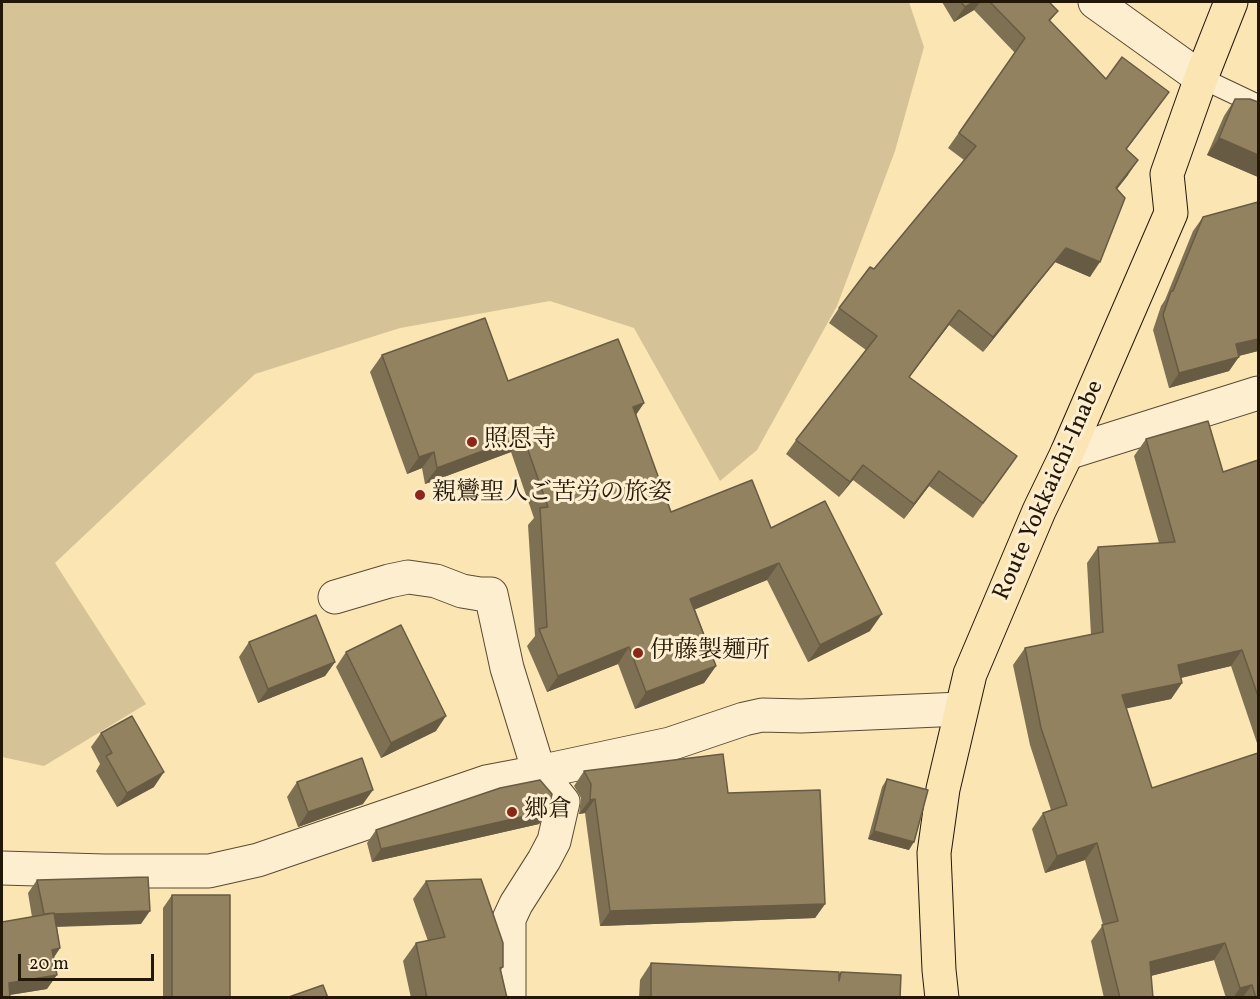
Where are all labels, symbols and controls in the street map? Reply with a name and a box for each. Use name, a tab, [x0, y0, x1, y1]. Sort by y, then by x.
street label: Route Yokkaichi-Inabe	[989, 377, 1111, 605]
place label: 照恩寺	[484, 428, 556, 456]
marker: 照恩寺	[465, 435, 479, 449]
place label: 親鸞聖人ご苦労の旅姿	[432, 481, 672, 509]
marker: 親鸞聖人ご苦労の旅姿	[413, 488, 427, 502]
place label: 伊藤製麺所	[650, 639, 770, 667]
marker: 伊藤製麺所	[631, 646, 645, 660]
place label: 郷倉	[524, 798, 572, 826]
marker: 郷倉	[505, 805, 519, 819]
scale bar	[21, 942, 158, 980]
text: 20 m	[29, 952, 69, 977]

